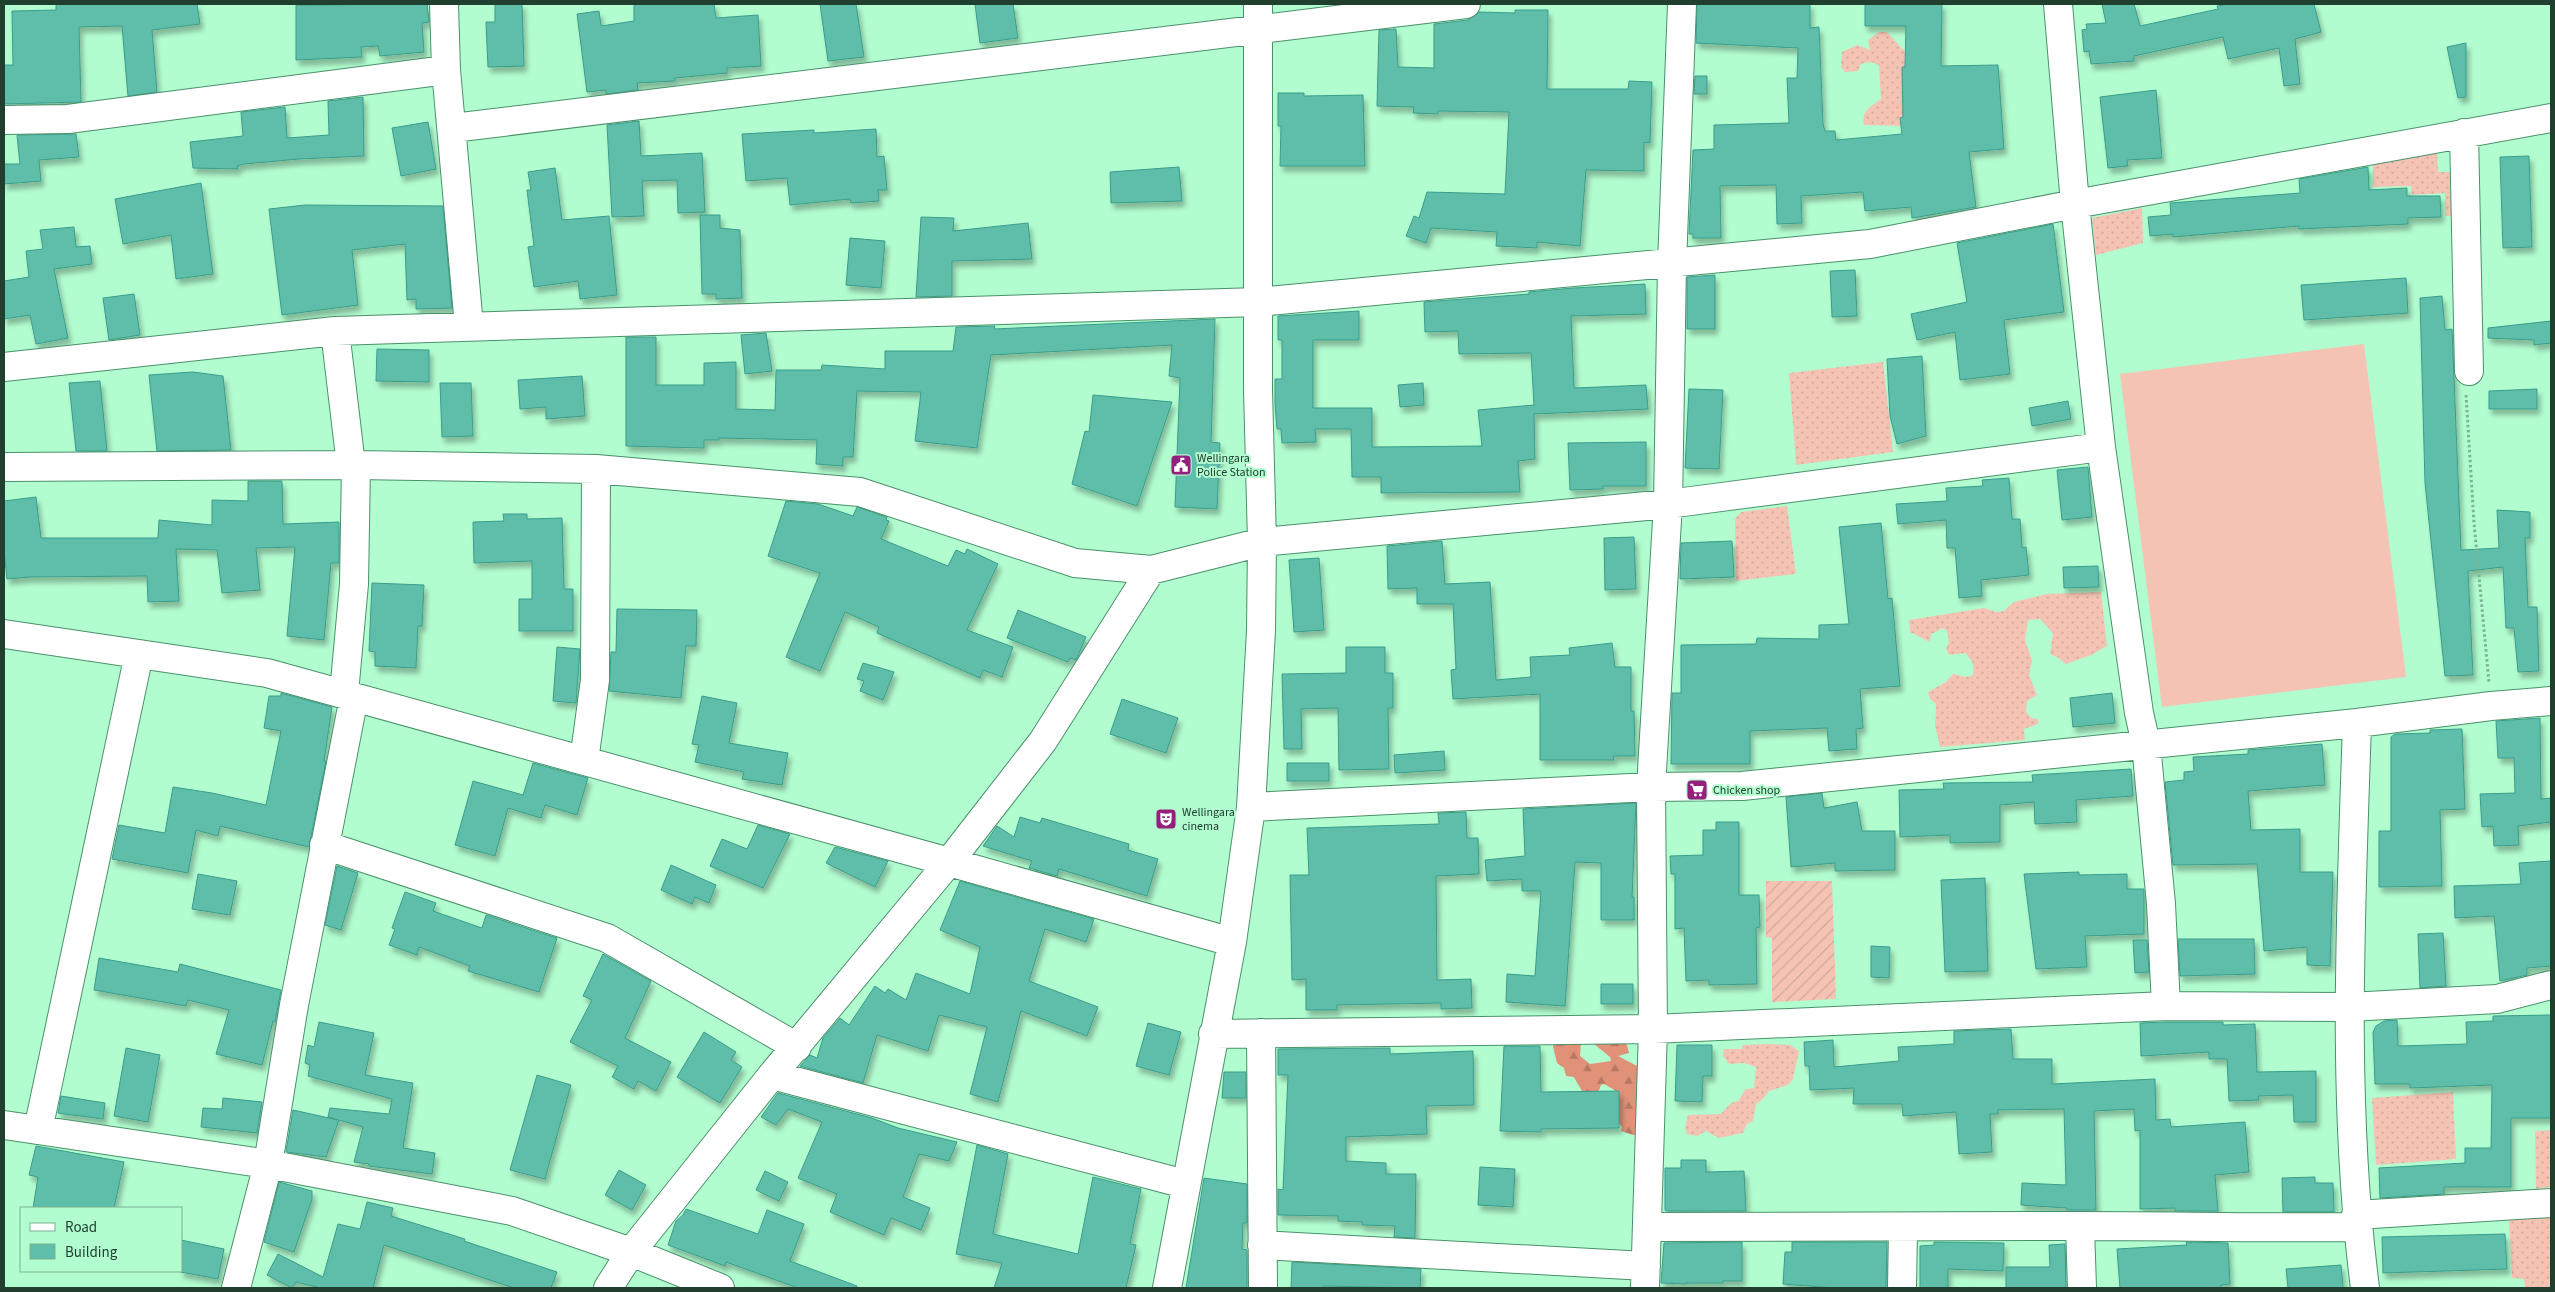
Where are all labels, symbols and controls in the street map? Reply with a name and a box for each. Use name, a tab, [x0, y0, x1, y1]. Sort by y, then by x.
place label: Wellingara Police Station	[1197, 450, 1265, 481]
public building icon: Wellingara Police Station	[1169, 453, 1193, 477]
supermarket icon: Chicken shop	[1685, 778, 1709, 802]
place label: Chicken shop	[1713, 782, 1781, 799]
place label: Wellingara cinema	[1182, 804, 1235, 835]
theatre icon: Wellingara cinema	[1154, 807, 1178, 831]
legend	[20, 1207, 182, 1272]
text: Road	[65, 1217, 97, 1238]
text: Building	[65, 1242, 118, 1263]

